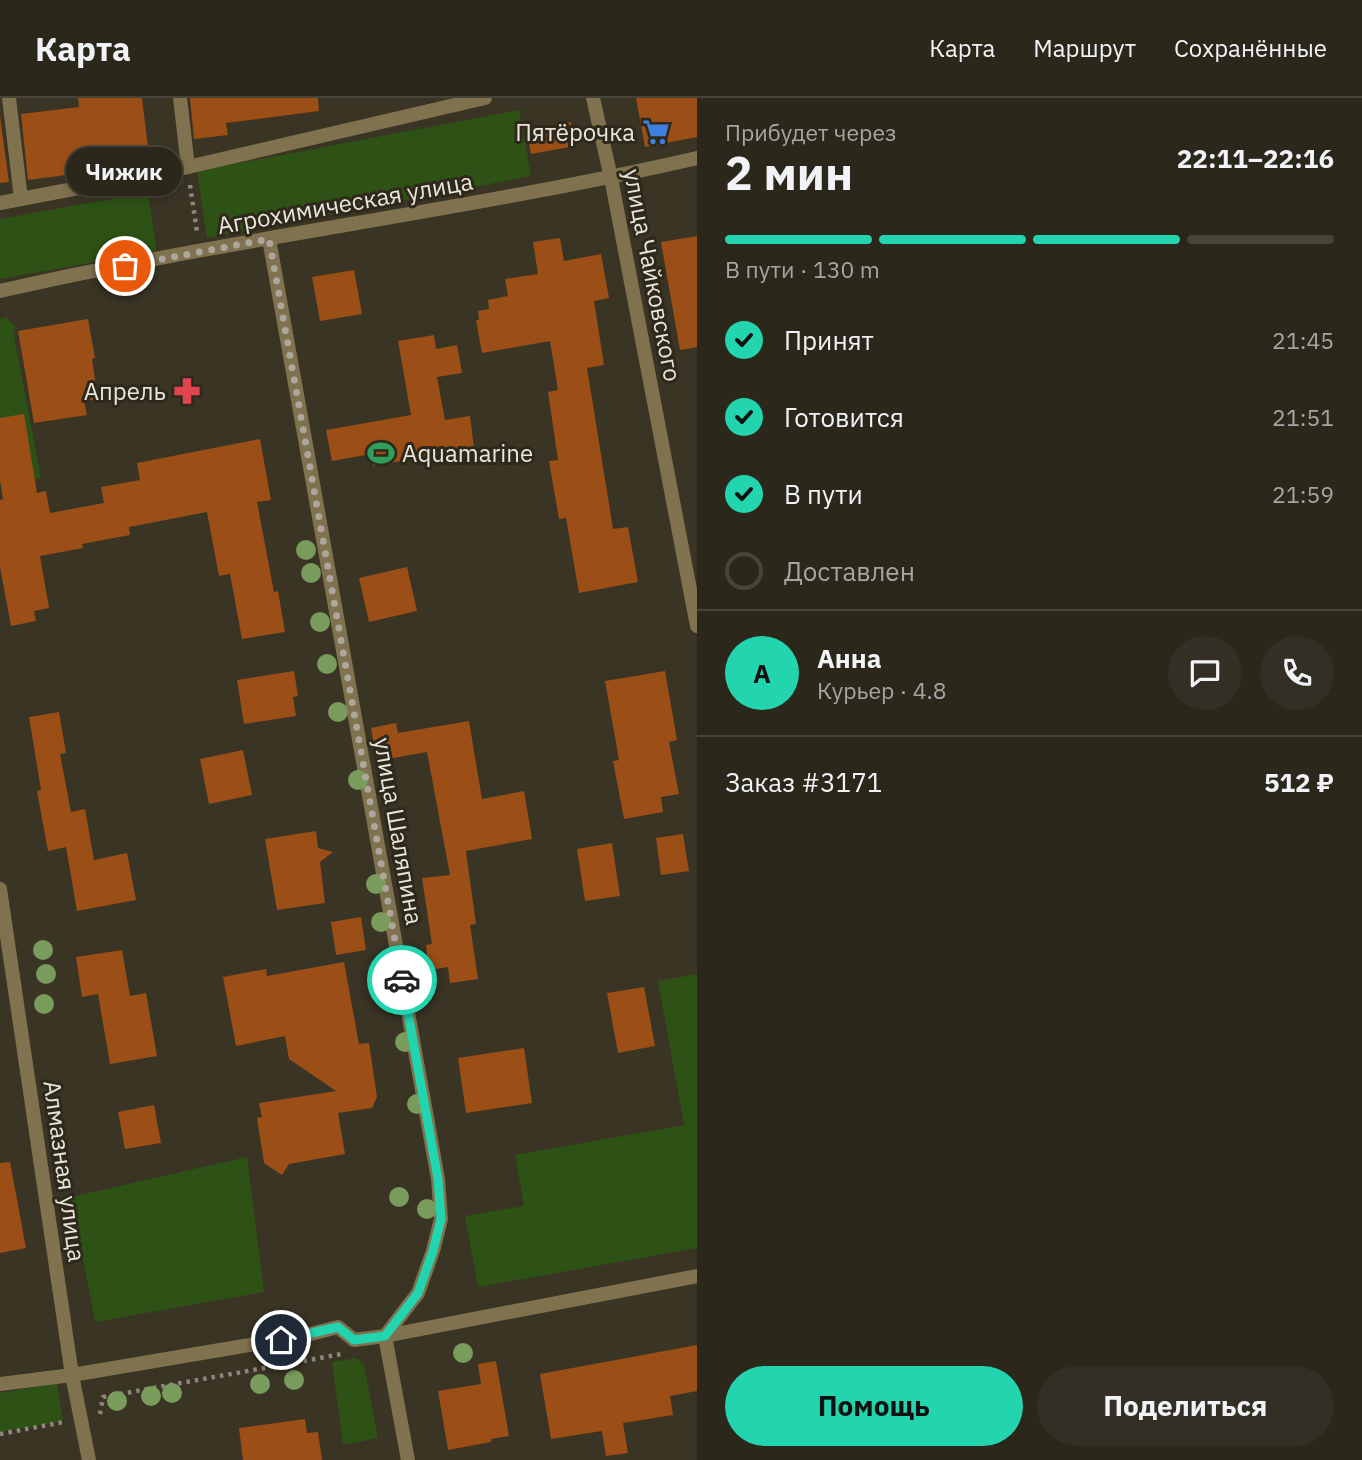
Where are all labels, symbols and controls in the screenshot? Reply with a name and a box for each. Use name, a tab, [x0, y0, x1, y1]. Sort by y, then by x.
text: Карта	[35, 27, 131, 70]
text: Карта	[929, 32, 995, 64]
text: Маршрут	[1033, 32, 1136, 64]
text: Сохранённые	[1174, 32, 1327, 64]
place label: Пятёрочка	[515, 116, 635, 148]
supermarket icon: Пятёрочка	[641, 117, 671, 147]
text: Прибудет через	[725, 117, 897, 147]
text: 22:11–22:16	[1177, 141, 1334, 175]
text: 2 мин	[725, 143, 853, 203]
callout: Чижик	[67, 147, 183, 196]
text: Чижик	[85, 156, 163, 186]
street label: Агрохимическая улица	[215, 165, 475, 241]
street label: улица Чайковского	[617, 166, 689, 384]
pin	[95, 236, 155, 296]
icon: bag	[106, 247, 144, 285]
text: В пути · 130 m	[725, 254, 880, 284]
icon: check	[725, 321, 763, 359]
text: Принят	[784, 323, 874, 357]
text: 21:45	[1272, 325, 1334, 355]
place label: Апрель	[84, 375, 166, 407]
pharmacy icon: Апрель	[172, 376, 202, 406]
icon: check	[725, 398, 763, 436]
text: Готовится	[784, 400, 904, 434]
text: 21:51	[1272, 402, 1334, 432]
place label: Aquamarine	[402, 437, 533, 469]
sports icon: Aquamarine	[366, 438, 396, 468]
icon: check	[725, 475, 763, 513]
text: В пути	[784, 477, 863, 511]
text: 21:59	[1272, 479, 1334, 509]
text: Доставлен	[784, 554, 915, 588]
button: chat	[1168, 636, 1242, 710]
button: phone	[1260, 636, 1334, 710]
text: Анна	[817, 641, 881, 675]
text: А	[753, 656, 771, 690]
text: Курьер · 4.8	[817, 675, 947, 705]
street label: улица Шаляпина	[367, 735, 431, 927]
text: Заказ #3171	[725, 765, 882, 799]
text: 512 ₽	[1264, 765, 1334, 799]
courier	[367, 945, 437, 1015]
icon: car	[383, 961, 421, 999]
street label: Алмазная улица	[36, 1078, 94, 1264]
pin	[251, 1310, 311, 1370]
icon: home	[262, 1321, 300, 1359]
button: Помощь	[725, 1366, 1023, 1446]
button: Поделиться	[1037, 1366, 1334, 1446]

